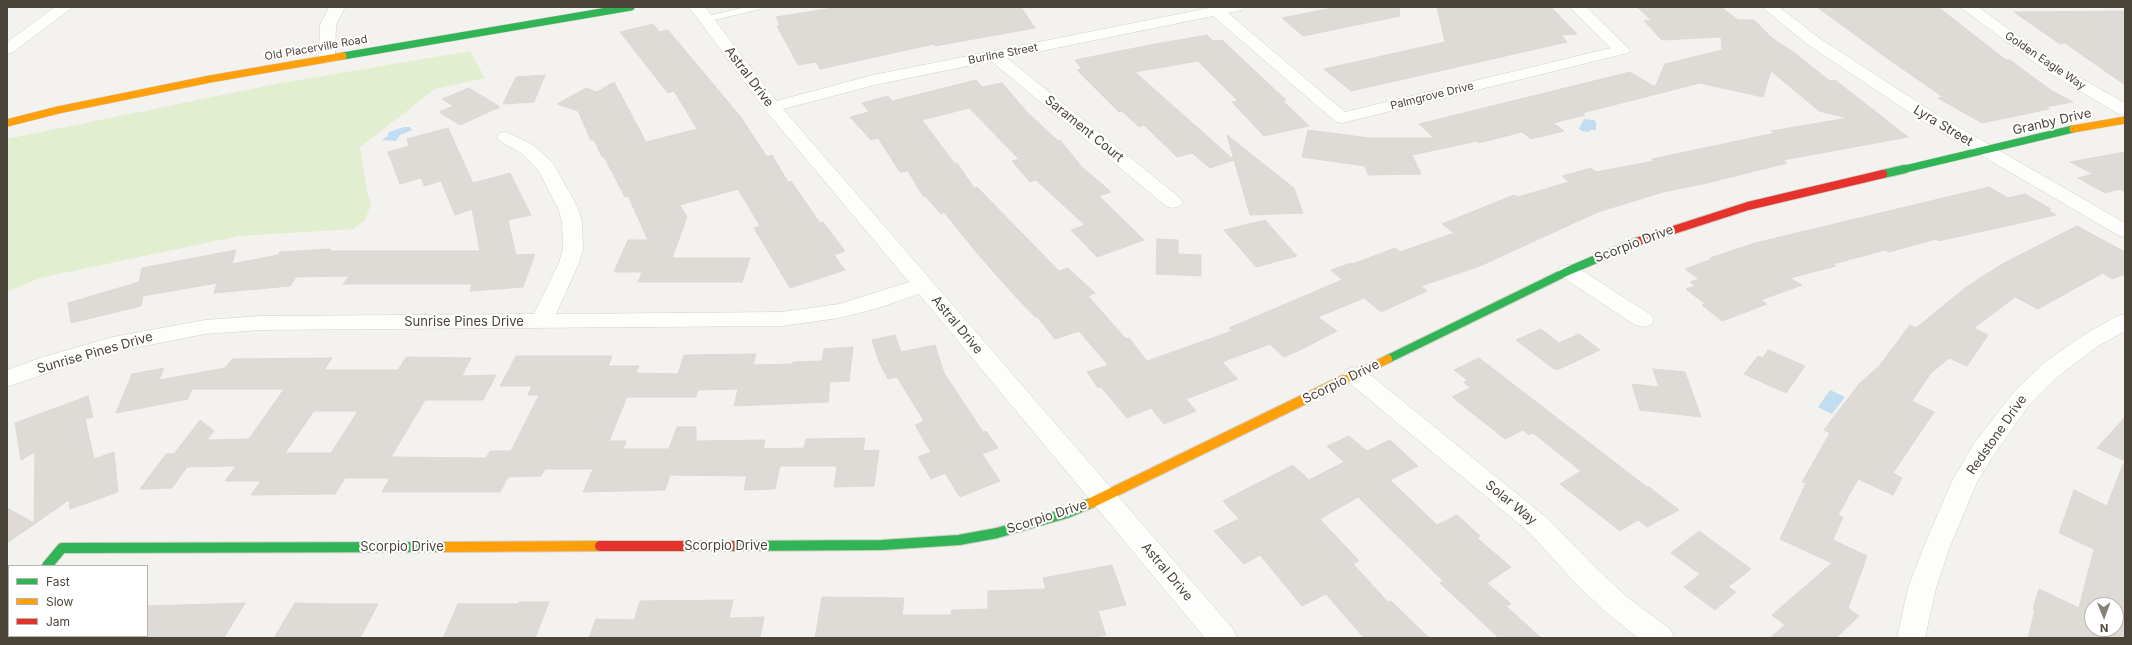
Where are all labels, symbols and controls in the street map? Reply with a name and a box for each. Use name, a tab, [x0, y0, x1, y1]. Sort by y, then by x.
street label: Golden Eagle Way	[2002, 29, 2088, 93]
street label: Old Placerville Road	[264, 32, 368, 64]
street label: Burline Street	[967, 41, 1039, 67]
street label: Astral Drive	[721, 44, 777, 110]
street label: Palmgrove Drive	[1389, 79, 1475, 113]
street label: Sarament Court	[1042, 93, 1126, 165]
street label: Lyra Street	[1911, 102, 1975, 150]
street label: Granby Drive	[2011, 105, 2093, 139]
street label: Scorpio Drive	[1592, 222, 1676, 266]
street label: Astral Drive	[928, 293, 986, 357]
street label: Sunrise Pines Drive	[404, 314, 524, 330]
street label: Sunrise Pines Drive	[35, 329, 155, 377]
street label: Scorpio Drive	[1300, 357, 1382, 407]
street label: Redstone Drive	[1964, 392, 2030, 478]
street label: Solar Way	[1482, 478, 1540, 528]
street label: Scorpio Drive	[1005, 497, 1089, 537]
street label: Scorpio Drive	[684, 538, 768, 554]
street label: Scorpio Drive	[360, 539, 444, 555]
street label: Astral Drive	[1138, 540, 1196, 604]
legend	[8, 565, 148, 637]
text: Fast	[46, 574, 70, 589]
text: Slow	[46, 594, 73, 609]
north arrow	[2084, 597, 2124, 637]
text: Jam	[46, 614, 70, 629]
text: N	[2100, 621, 2109, 635]

